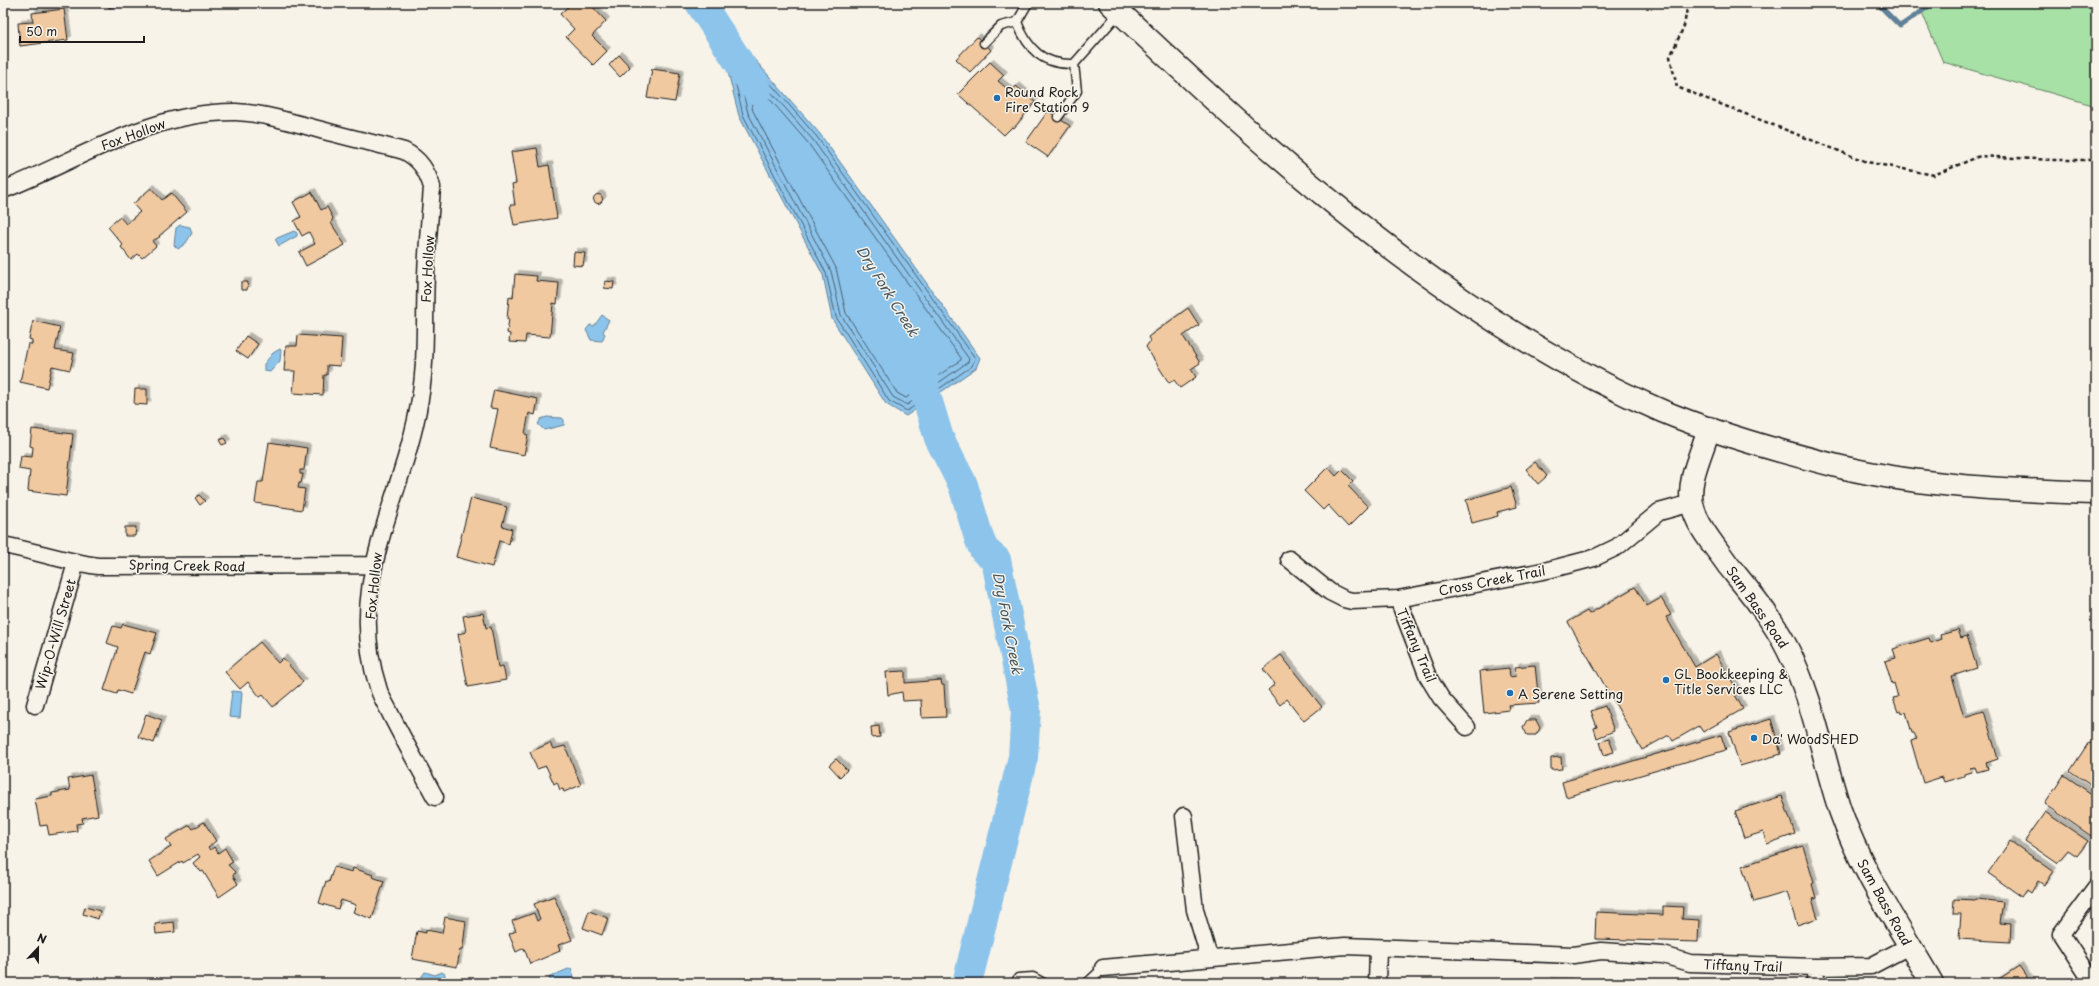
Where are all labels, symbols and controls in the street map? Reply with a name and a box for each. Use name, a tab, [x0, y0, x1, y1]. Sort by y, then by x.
scale bar	[20, 18, 144, 44]
text: 50 m	[26, 22, 57, 40]
place label: Round Rock Fire Station 9	[1005, 82, 1089, 116]
marker: Round Rock Fire Station 9	[992, 93, 1002, 103]
street label: Fox Hollow	[98, 114, 168, 154]
street label: Fox Hollow	[416, 235, 438, 303]
water label: Dry Fork Creek	[852, 242, 925, 342]
street label: Fox Hollow	[360, 551, 386, 621]
street label: Spring Creek Road	[129, 554, 245, 576]
street label: Cross Creek Trail	[1437, 560, 1547, 600]
street label: Sam Bass Road	[1723, 562, 1793, 652]
water label: Dry Fork Creek	[988, 570, 1028, 677]
street label: Wip-O-Will Street	[30, 576, 80, 692]
street label: Tiffany Trail	[1393, 605, 1441, 685]
place label: GL Bookkeeping & Title Services LLC	[1674, 664, 1788, 698]
marker: GL Bookkeeping & Title Services LLC	[1661, 675, 1671, 685]
place label: A Serene Setting	[1518, 684, 1623, 703]
marker: A Serene Setting	[1505, 688, 1515, 698]
place label: Da' WoodSHED	[1762, 729, 1859, 748]
marker: Da' WoodSHED	[1749, 733, 1759, 743]
street label: Sam Bass Road	[1853, 855, 1917, 949]
north arrow	[18, 928, 58, 968]
text: N	[35, 929, 49, 948]
street label: Tiffany Trail	[1703, 954, 1783, 976]

